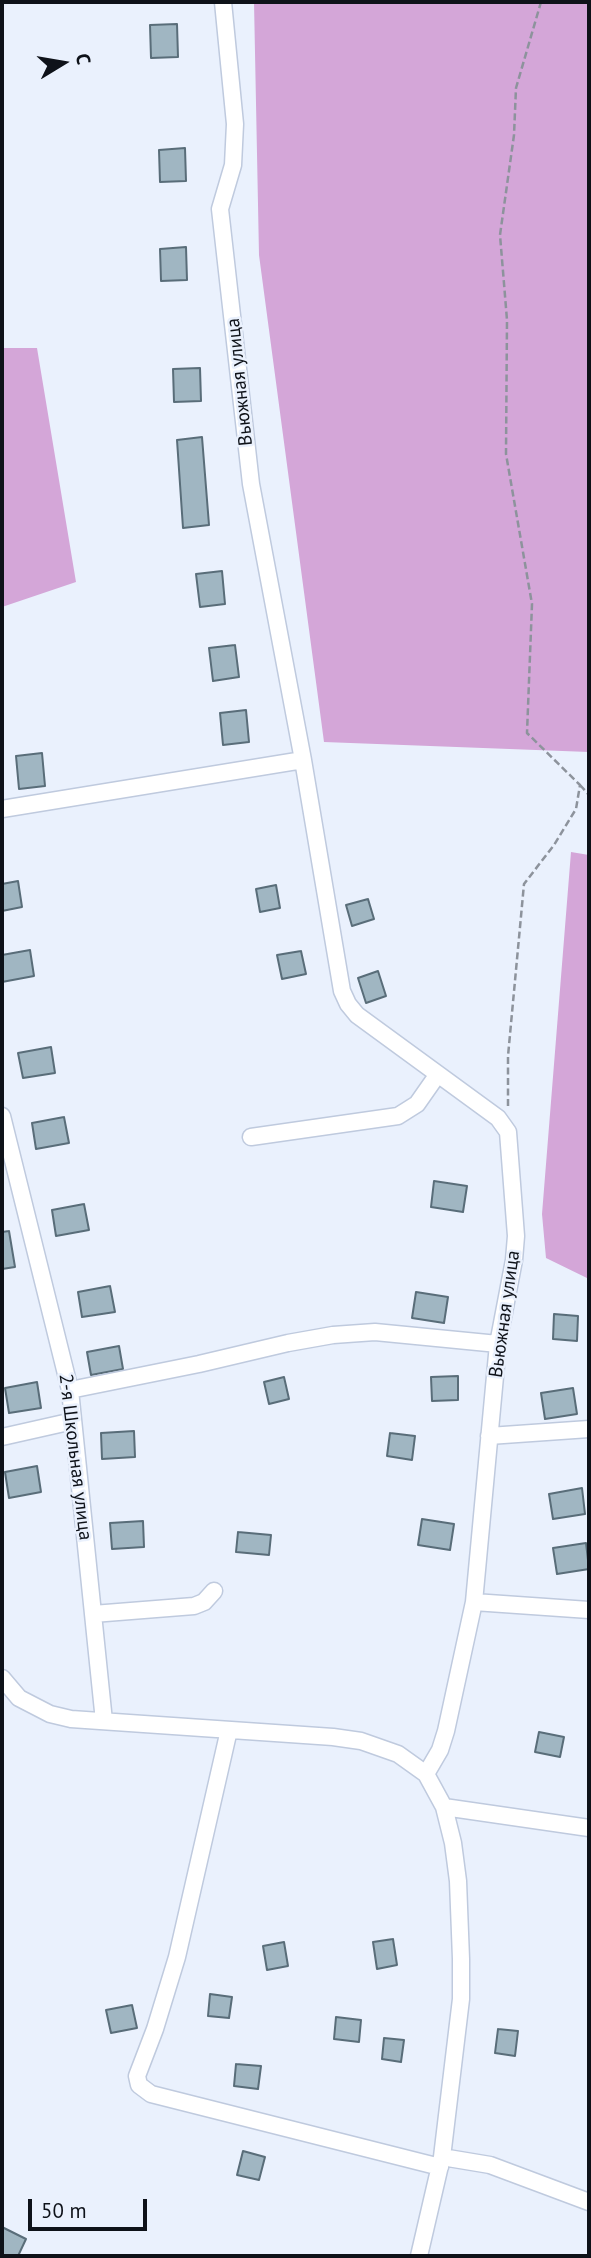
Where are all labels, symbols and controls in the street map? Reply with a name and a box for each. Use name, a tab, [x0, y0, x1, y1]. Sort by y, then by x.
north arrow	[28, 28, 98, 98]
text: С	[71, 51, 96, 66]
street label: Вьюжная улица	[222, 317, 258, 447]
street label: Вьюжная улица	[485, 1249, 525, 1379]
street label: 2-я Школьная улица	[53, 1373, 97, 1541]
scale bar	[32, 2184, 150, 2228]
text: 50 m	[41, 2197, 87, 2224]

